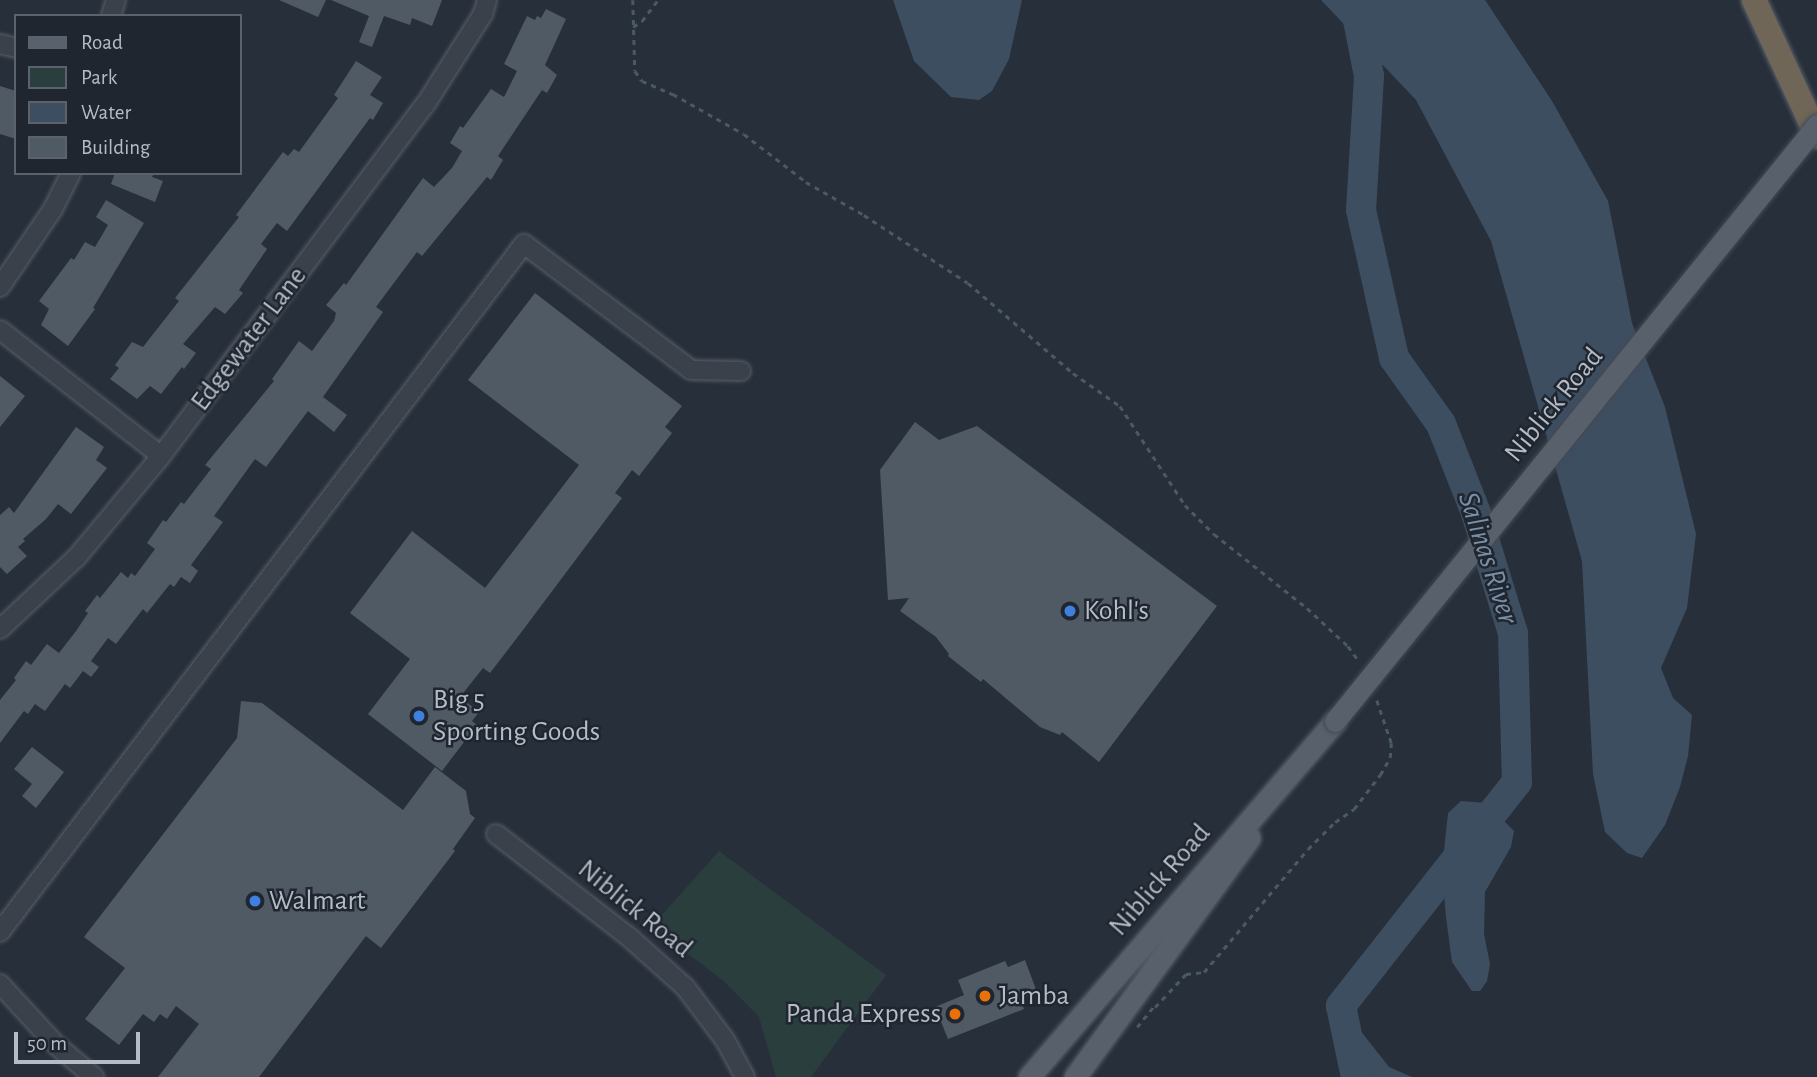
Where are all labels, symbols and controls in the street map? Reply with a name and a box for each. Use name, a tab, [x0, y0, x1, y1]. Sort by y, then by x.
legend	[14, 14, 242, 175]
text: Road	[81, 32, 123, 53]
text: Park	[81, 67, 117, 88]
text: Water	[81, 102, 131, 123]
text: Building	[81, 137, 150, 158]
street label: Edgewater Lane	[184, 260, 314, 418]
street label: Niblick Road	[1498, 341, 1610, 469]
water label: Salinas River	[1450, 488, 1526, 628]
place label: Kohl's	[1084, 594, 1149, 628]
marker: Kohl's	[1062, 603, 1078, 619]
place label: Big 5 Sporting Goods	[433, 683, 600, 749]
marker: Big 5 Sporting Goods	[411, 708, 427, 724]
street label: Niblick Road	[1102, 817, 1218, 943]
street label: Niblick Road	[571, 853, 699, 965]
place label: Walmart	[269, 884, 365, 918]
marker: Walmart	[247, 893, 263, 909]
place label: Jamba	[999, 979, 1070, 1013]
marker: Jamba	[977, 988, 993, 1004]
place label: Panda Express	[786, 997, 941, 1031]
marker: Panda Express	[947, 1006, 963, 1022]
scale bar	[18, 1018, 144, 1062]
text: 50 m	[27, 1033, 67, 1054]

